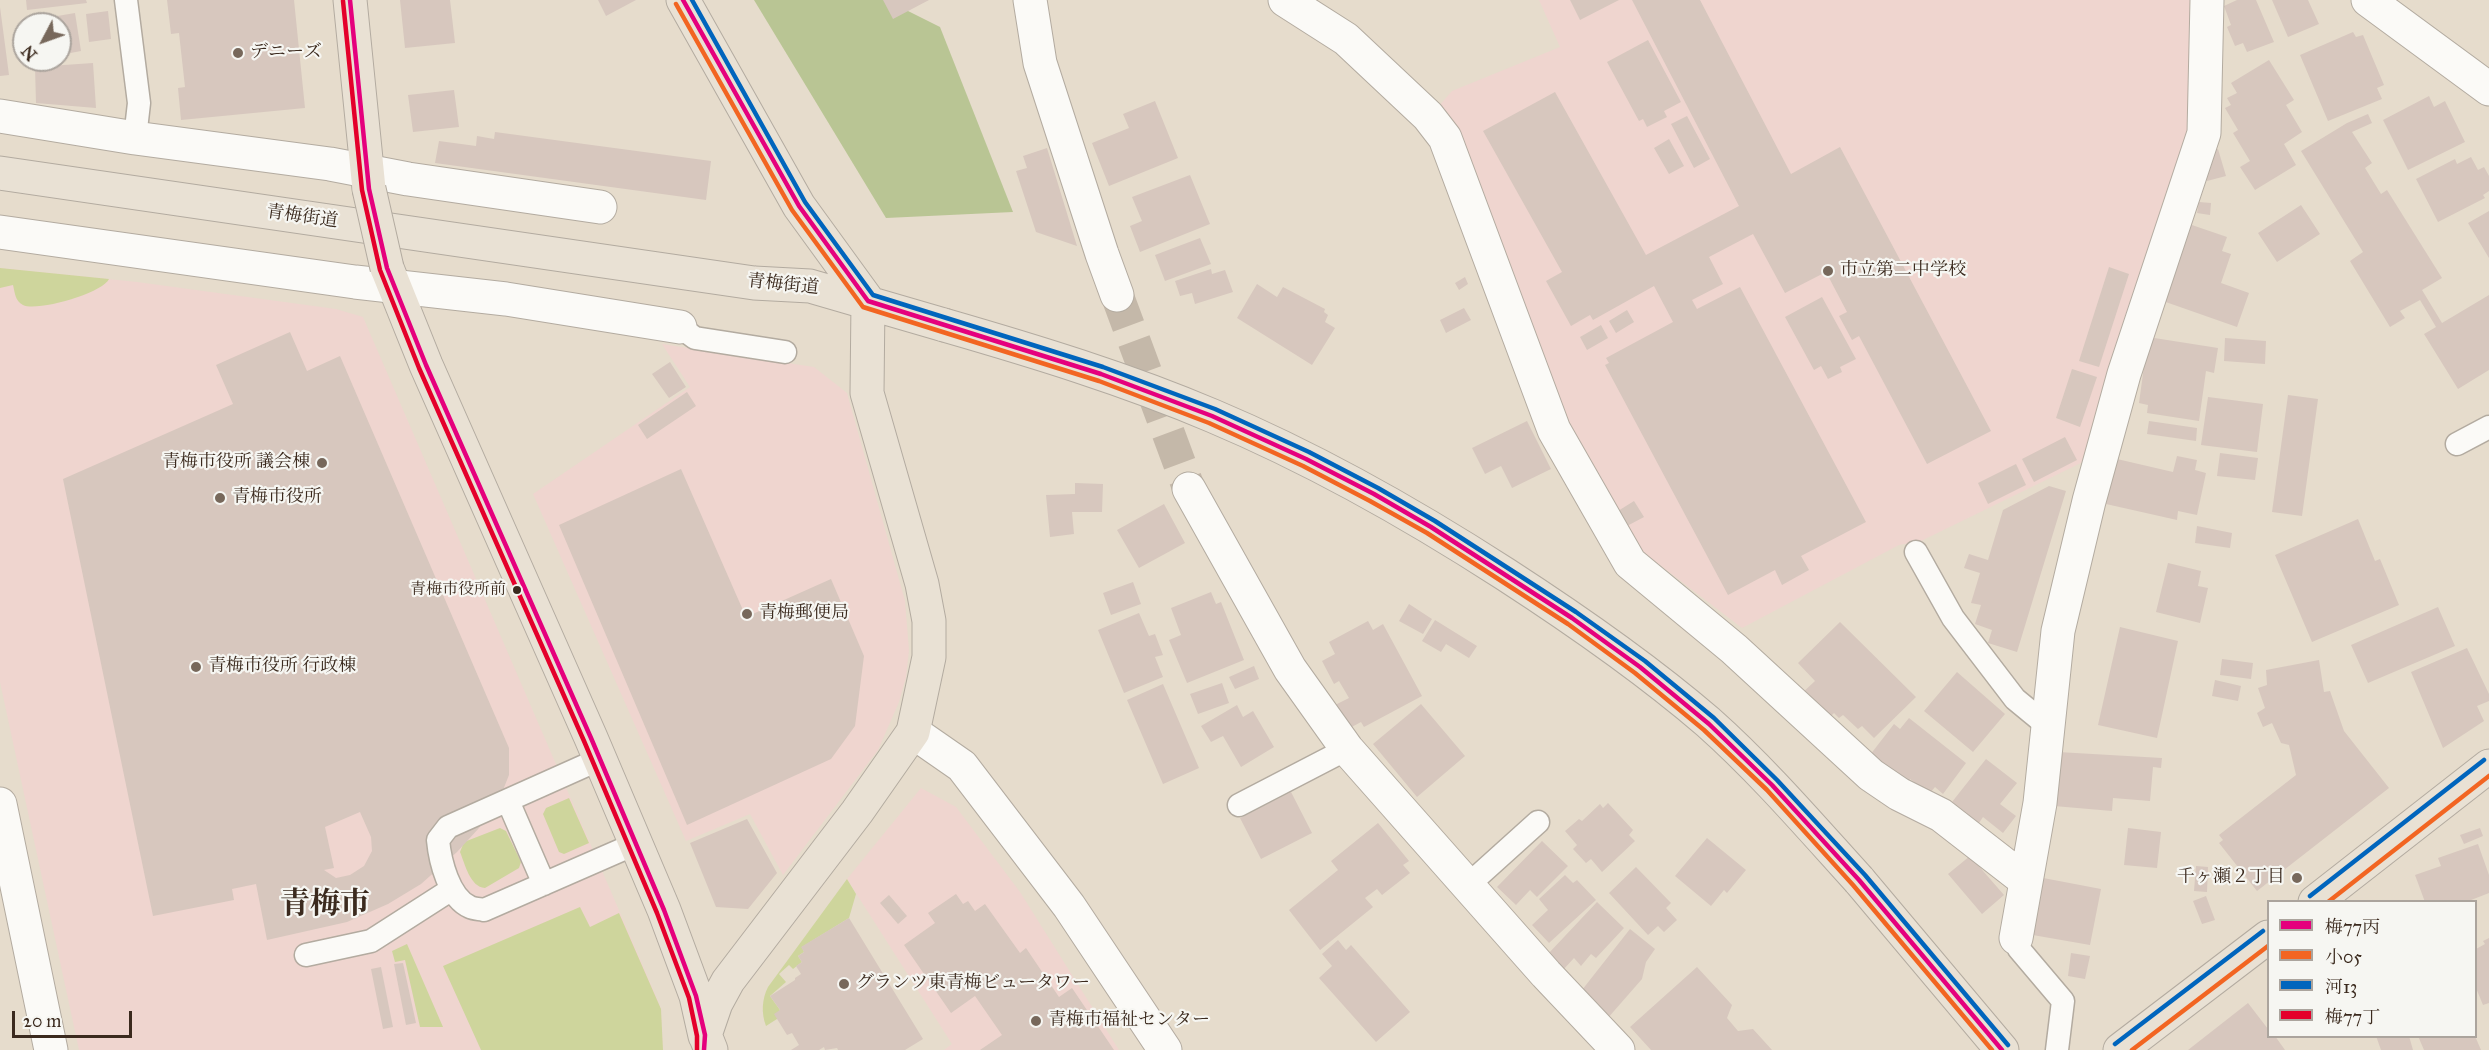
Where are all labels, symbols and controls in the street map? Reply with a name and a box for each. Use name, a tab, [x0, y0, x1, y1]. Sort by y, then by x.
north arrow	[12, 12, 72, 72]
text: N	[18, 41, 41, 64]
place label: デニーズ	[250, 42, 322, 64]
marker: デニーズ	[231, 46, 245, 60]
street label: 青梅街道	[265, 201, 339, 233]
place label: 市立第二中学校	[1840, 260, 1966, 282]
marker: 市立第二中学校	[1821, 264, 1835, 278]
street label: 青梅街道	[746, 270, 820, 300]
place label: 青梅市役所 議会棟	[162, 452, 310, 474]
marker: 青梅市役所 議会棟	[315, 456, 329, 470]
place label: 青梅市役所	[232, 487, 322, 509]
marker: 青梅市役所	[213, 491, 227, 505]
place label: 青梅市役所前	[410, 580, 506, 600]
marker: 青梅市役所前	[511, 584, 523, 596]
place label: 青梅郵便局	[759, 603, 849, 625]
marker: 青梅郵便局	[740, 607, 754, 621]
place label: 青梅市役所 行政棟	[208, 656, 356, 678]
marker: 青梅市役所 行政棟	[189, 660, 203, 674]
place label: 千ヶ瀬２丁目	[2177, 867, 2285, 889]
marker: 千ヶ瀬２丁目	[2290, 871, 2304, 885]
district label: 青梅市	[280, 888, 370, 924]
legend	[2267, 900, 2477, 1038]
text: 梅77丙	[2325, 916, 2380, 938]
text: 小05	[2325, 946, 2362, 968]
place label: グランツ東青梅ビュータワー	[856, 973, 1090, 995]
text: 河13	[2325, 976, 2357, 998]
marker: グランツ東青梅ビュータワー	[837, 977, 851, 991]
scale bar	[15, 999, 135, 1037]
text: 梅77丁	[2325, 1006, 2380, 1028]
text: 20 m	[23, 1010, 61, 1032]
place label: 青梅市福祉センター	[1048, 1010, 1210, 1032]
marker: 青梅市福祉センター	[1029, 1014, 1043, 1028]

